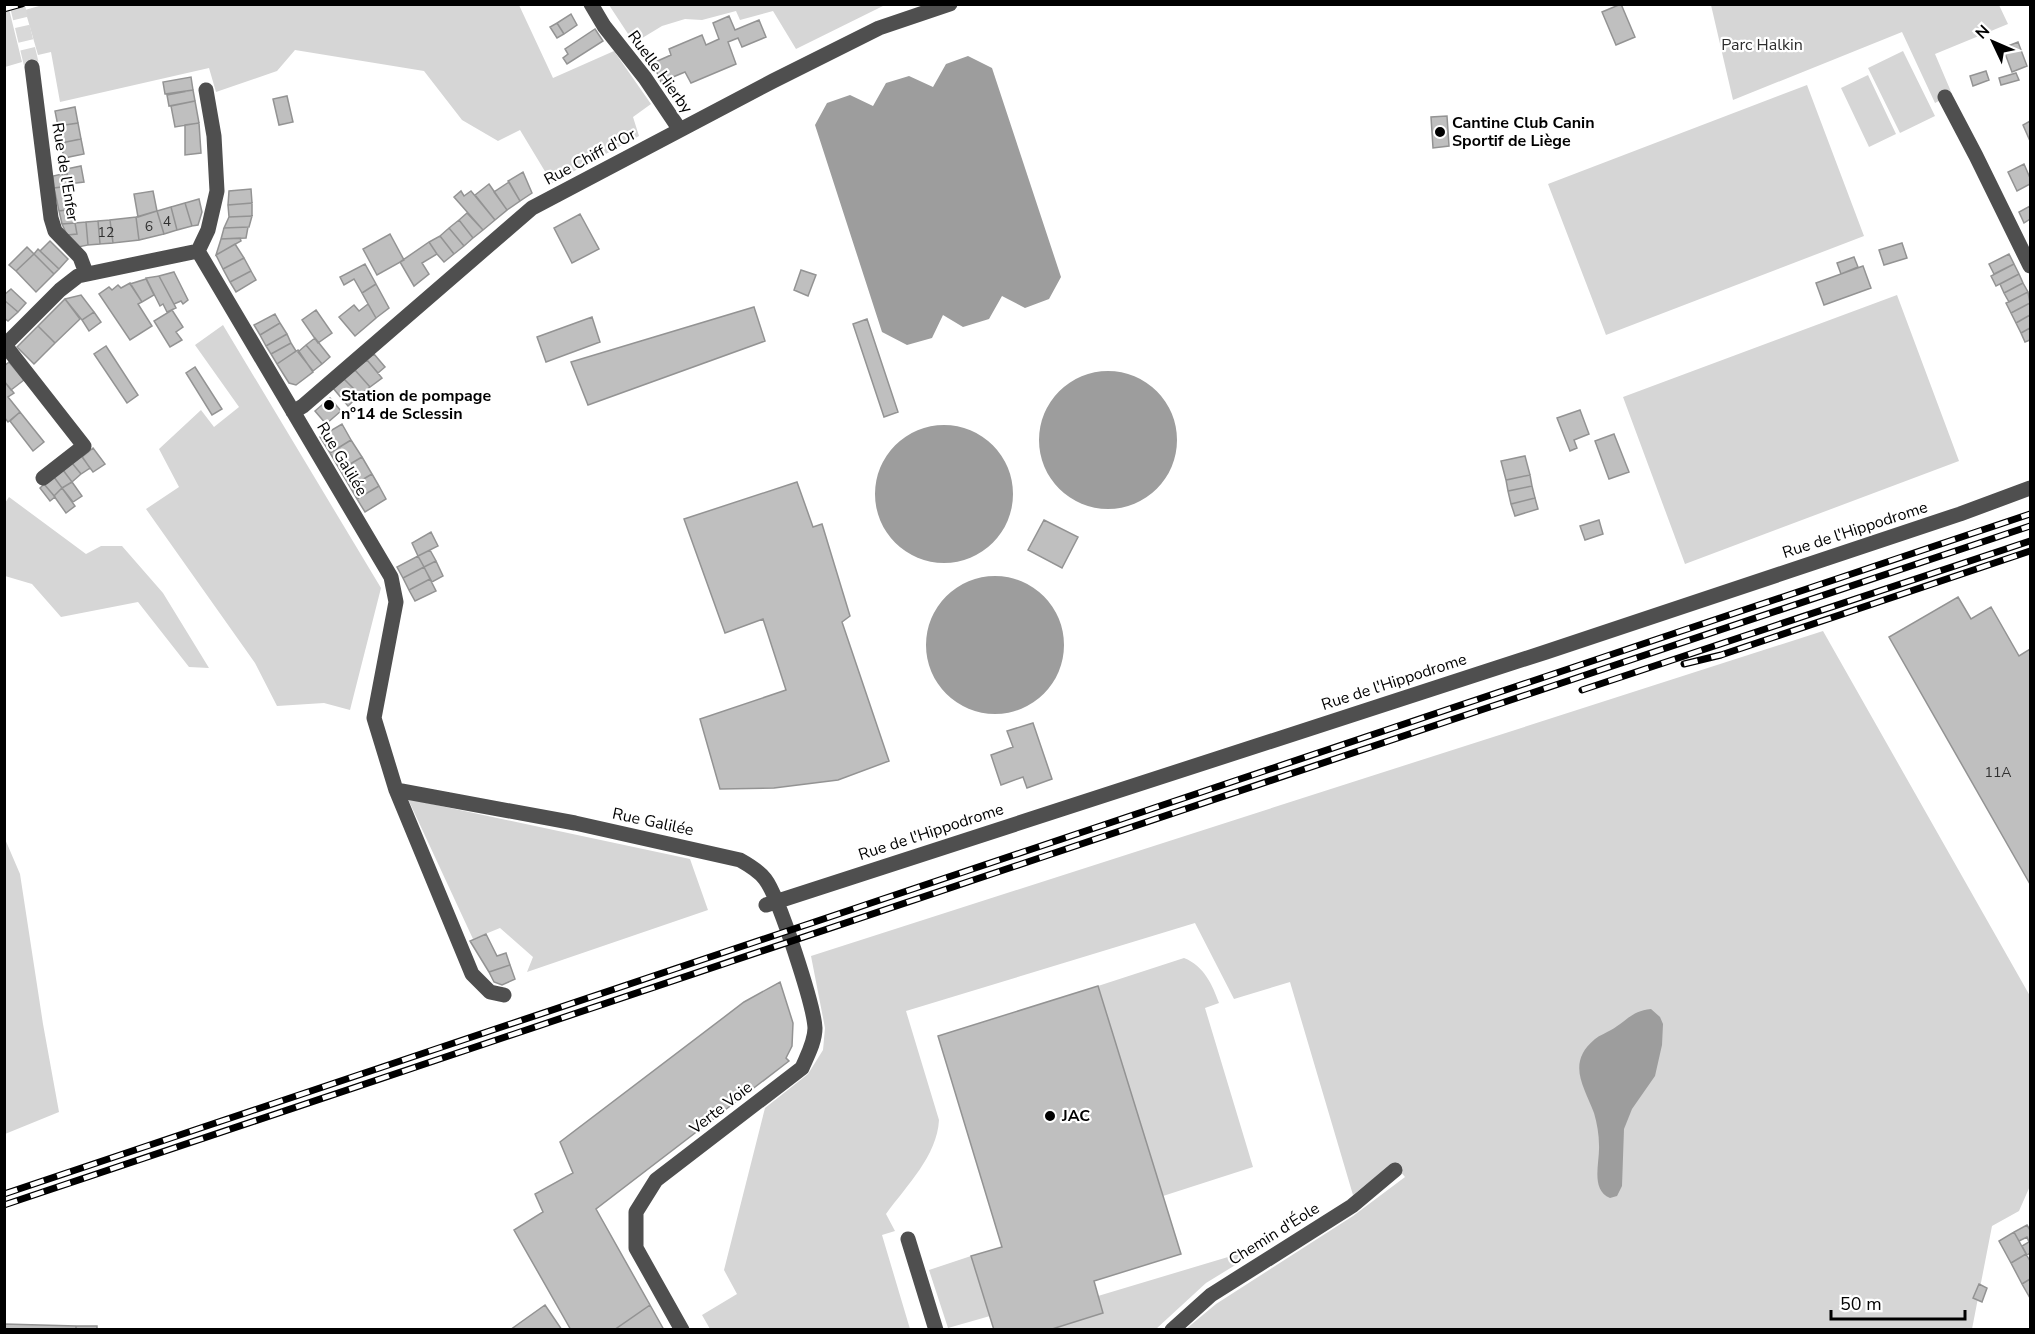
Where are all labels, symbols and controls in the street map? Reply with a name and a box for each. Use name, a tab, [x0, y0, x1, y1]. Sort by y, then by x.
north arrow	[1963, 12, 2023, 72]
text: N	[1971, 20, 1995, 44]
street label: Ruelle Hierby	[622, 26, 698, 119]
park label: Parc Halkin	[1721, 34, 1803, 56]
place label: Cantine Club Canin Sportif de Liège	[1452, 112, 1595, 152]
street label: Rue de l'Enfer	[46, 121, 84, 223]
street label: Rue Chiff d'Or	[540, 123, 640, 190]
marker: Cantine Club Canin Sportif de Liège	[1433, 125, 1447, 139]
house number: 4	[163, 212, 171, 231]
house number: 6	[145, 217, 153, 236]
house number: 12	[98, 223, 114, 242]
place label: Station de pompage n°14 de Sclessin	[341, 385, 491, 425]
marker: Station de pompage n°14 de Sclessin	[322, 398, 336, 412]
street label: Rue Galilée	[311, 418, 373, 500]
street label: Rue de l'Hippodrome	[1780, 496, 1930, 564]
street label: Rue de l'Hippodrome	[1319, 648, 1469, 716]
house number: 11A	[1984, 763, 2012, 782]
street label: Rue de l'Hippodrome	[856, 798, 1006, 866]
street label: Rue Galilée	[610, 803, 696, 841]
street label: Verte Voie	[684, 1077, 757, 1140]
place label: JAC	[1061, 1105, 1090, 1127]
marker: JAC	[1043, 1109, 1057, 1123]
street label: Chemin d'Éole	[1224, 1197, 1324, 1271]
scale bar	[1831, 1283, 1964, 1321]
text: 50 m	[1840, 1292, 1882, 1316]

